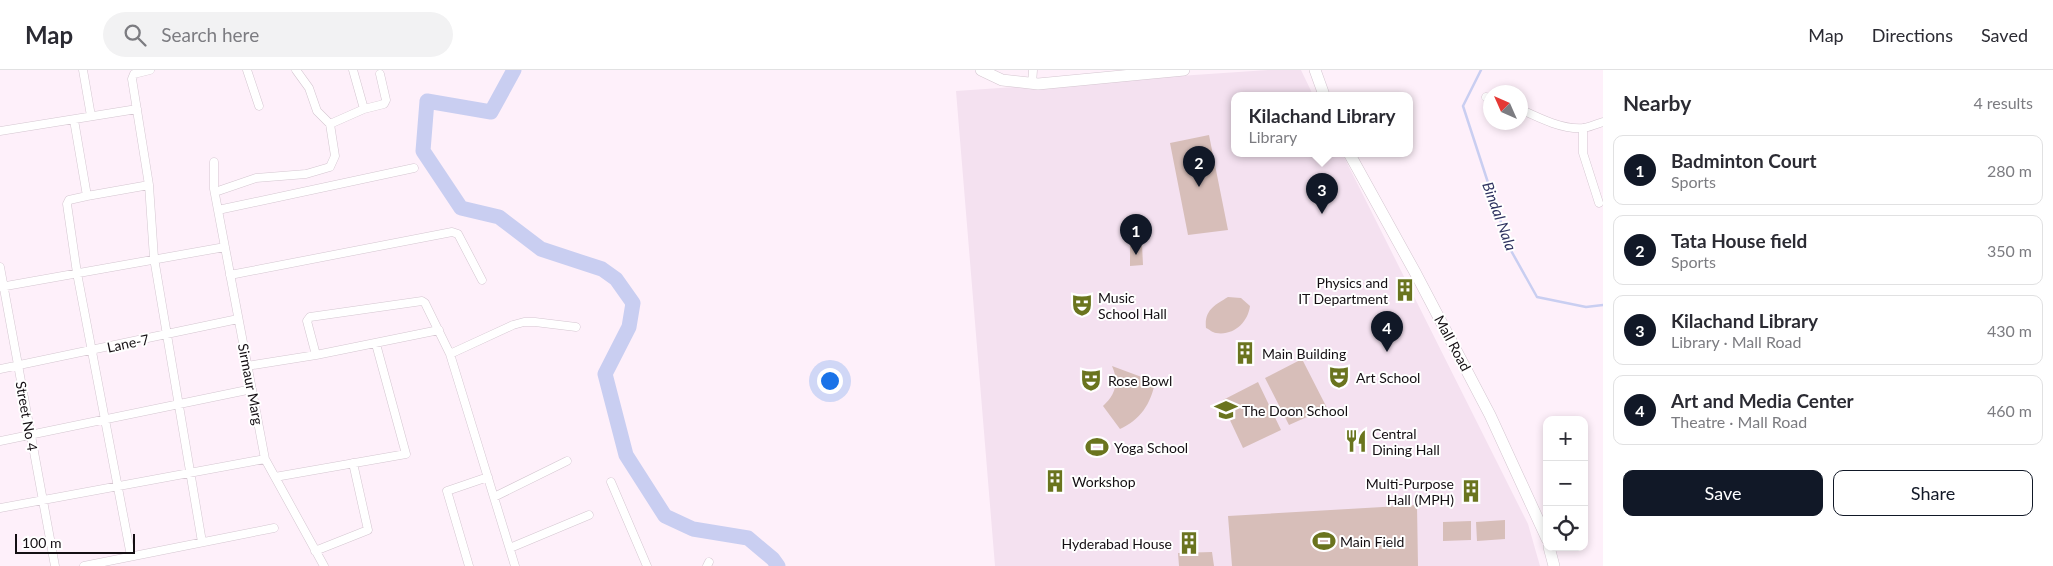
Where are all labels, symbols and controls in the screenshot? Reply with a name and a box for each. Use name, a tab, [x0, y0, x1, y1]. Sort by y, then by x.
search box	[103, 12, 453, 57]
text: Map	[25, 20, 73, 49]
icon: search	[121, 21, 149, 49]
text: Search here	[161, 23, 259, 46]
text: Map	[1808, 24, 1844, 46]
text: Directions	[1872, 24, 1953, 46]
text: Saved	[1981, 24, 2028, 46]
north arrow	[1483, 85, 1528, 130]
text: Nearby	[1623, 90, 1691, 115]
popup	[1231, 92, 1413, 157]
text: 4 results	[1973, 93, 2033, 112]
text: Kilachand Library	[1248, 104, 1396, 127]
text: Library	[1248, 127, 1297, 146]
pin: 2	[1183, 146, 1215, 187]
text: Badminton Court	[1671, 149, 1817, 172]
text: 1	[1635, 161, 1645, 180]
text: 280 m	[1987, 161, 2032, 180]
text: Sports	[1671, 172, 1716, 191]
pin: 3	[1306, 173, 1338, 214]
water label: Bindal Nala	[1479, 179, 1521, 253]
pin: 1	[1120, 214, 1152, 255]
text: Tata House field	[1671, 229, 1807, 252]
text: 2	[1635, 241, 1645, 260]
text: 350 m	[1987, 241, 2032, 260]
text: Sports	[1671, 252, 1716, 271]
place label: Physics and IT Department	[1298, 274, 1388, 307]
building icon: Physics and IT Department	[1392, 277, 1418, 303]
place label: Music School Hall	[1098, 289, 1167, 322]
theatre icon: Music School Hall	[1069, 292, 1095, 318]
text: Kilachand Library	[1671, 309, 1818, 332]
pin: 4	[1371, 311, 1403, 352]
street label: Mall Road	[1431, 312, 1475, 374]
text: 3	[1635, 321, 1645, 340]
text: 430 m	[1987, 321, 2032, 340]
street label: Lane-7	[105, 330, 151, 356]
text: Library · Mall Road	[1671, 332, 1801, 351]
building icon: Main Building	[1232, 340, 1258, 366]
street label: Sirmaur Marg	[235, 342, 267, 426]
place label: Main Building	[1262, 345, 1346, 362]
theatre icon: Art School	[1326, 364, 1352, 390]
theatre icon: Rose Bowl	[1078, 367, 1104, 393]
your location	[817, 368, 843, 394]
place label: Art School	[1356, 369, 1420, 386]
place label: Rose Bowl	[1108, 372, 1172, 389]
street label: Street No 4	[13, 380, 41, 452]
text: Art and Media Center	[1671, 389, 1854, 412]
school or university icon: The Doon School	[1213, 397, 1239, 423]
text: 4	[1635, 401, 1645, 420]
text: 460 m	[1987, 401, 2032, 420]
place label: The Doon School	[1242, 402, 1348, 419]
text: Theatre · Mall Road	[1671, 412, 1807, 431]
map controls	[1543, 416, 1588, 551]
button: +	[1543, 416, 1588, 461]
place label: Central Dining Hall	[1372, 425, 1440, 458]
restaurant icon: Central Dining Hall	[1343, 428, 1369, 454]
sports icon: Yoga School	[1084, 434, 1110, 460]
place label: Yoga School	[1114, 439, 1188, 456]
button: −	[1543, 461, 1588, 506]
building icon: Workshop	[1042, 468, 1068, 494]
button: Save	[1623, 470, 1823, 516]
button: Share	[1833, 470, 2033, 516]
place label: Workshop	[1072, 473, 1136, 490]
place label: Multi-Purpose Hall (MPH)	[1366, 475, 1454, 508]
building icon: Multi-Purpose Hall (MPH)	[1458, 478, 1484, 504]
button: locate	[1543, 506, 1588, 551]
sports icon: Main Field	[1311, 528, 1337, 554]
building icon: Hyderabad House	[1176, 530, 1202, 556]
scale bar	[15, 531, 135, 554]
place label: Main Field	[1340, 533, 1404, 550]
text: 100 m	[22, 534, 61, 551]
place label: Hyderabad House	[1061, 535, 1172, 552]

